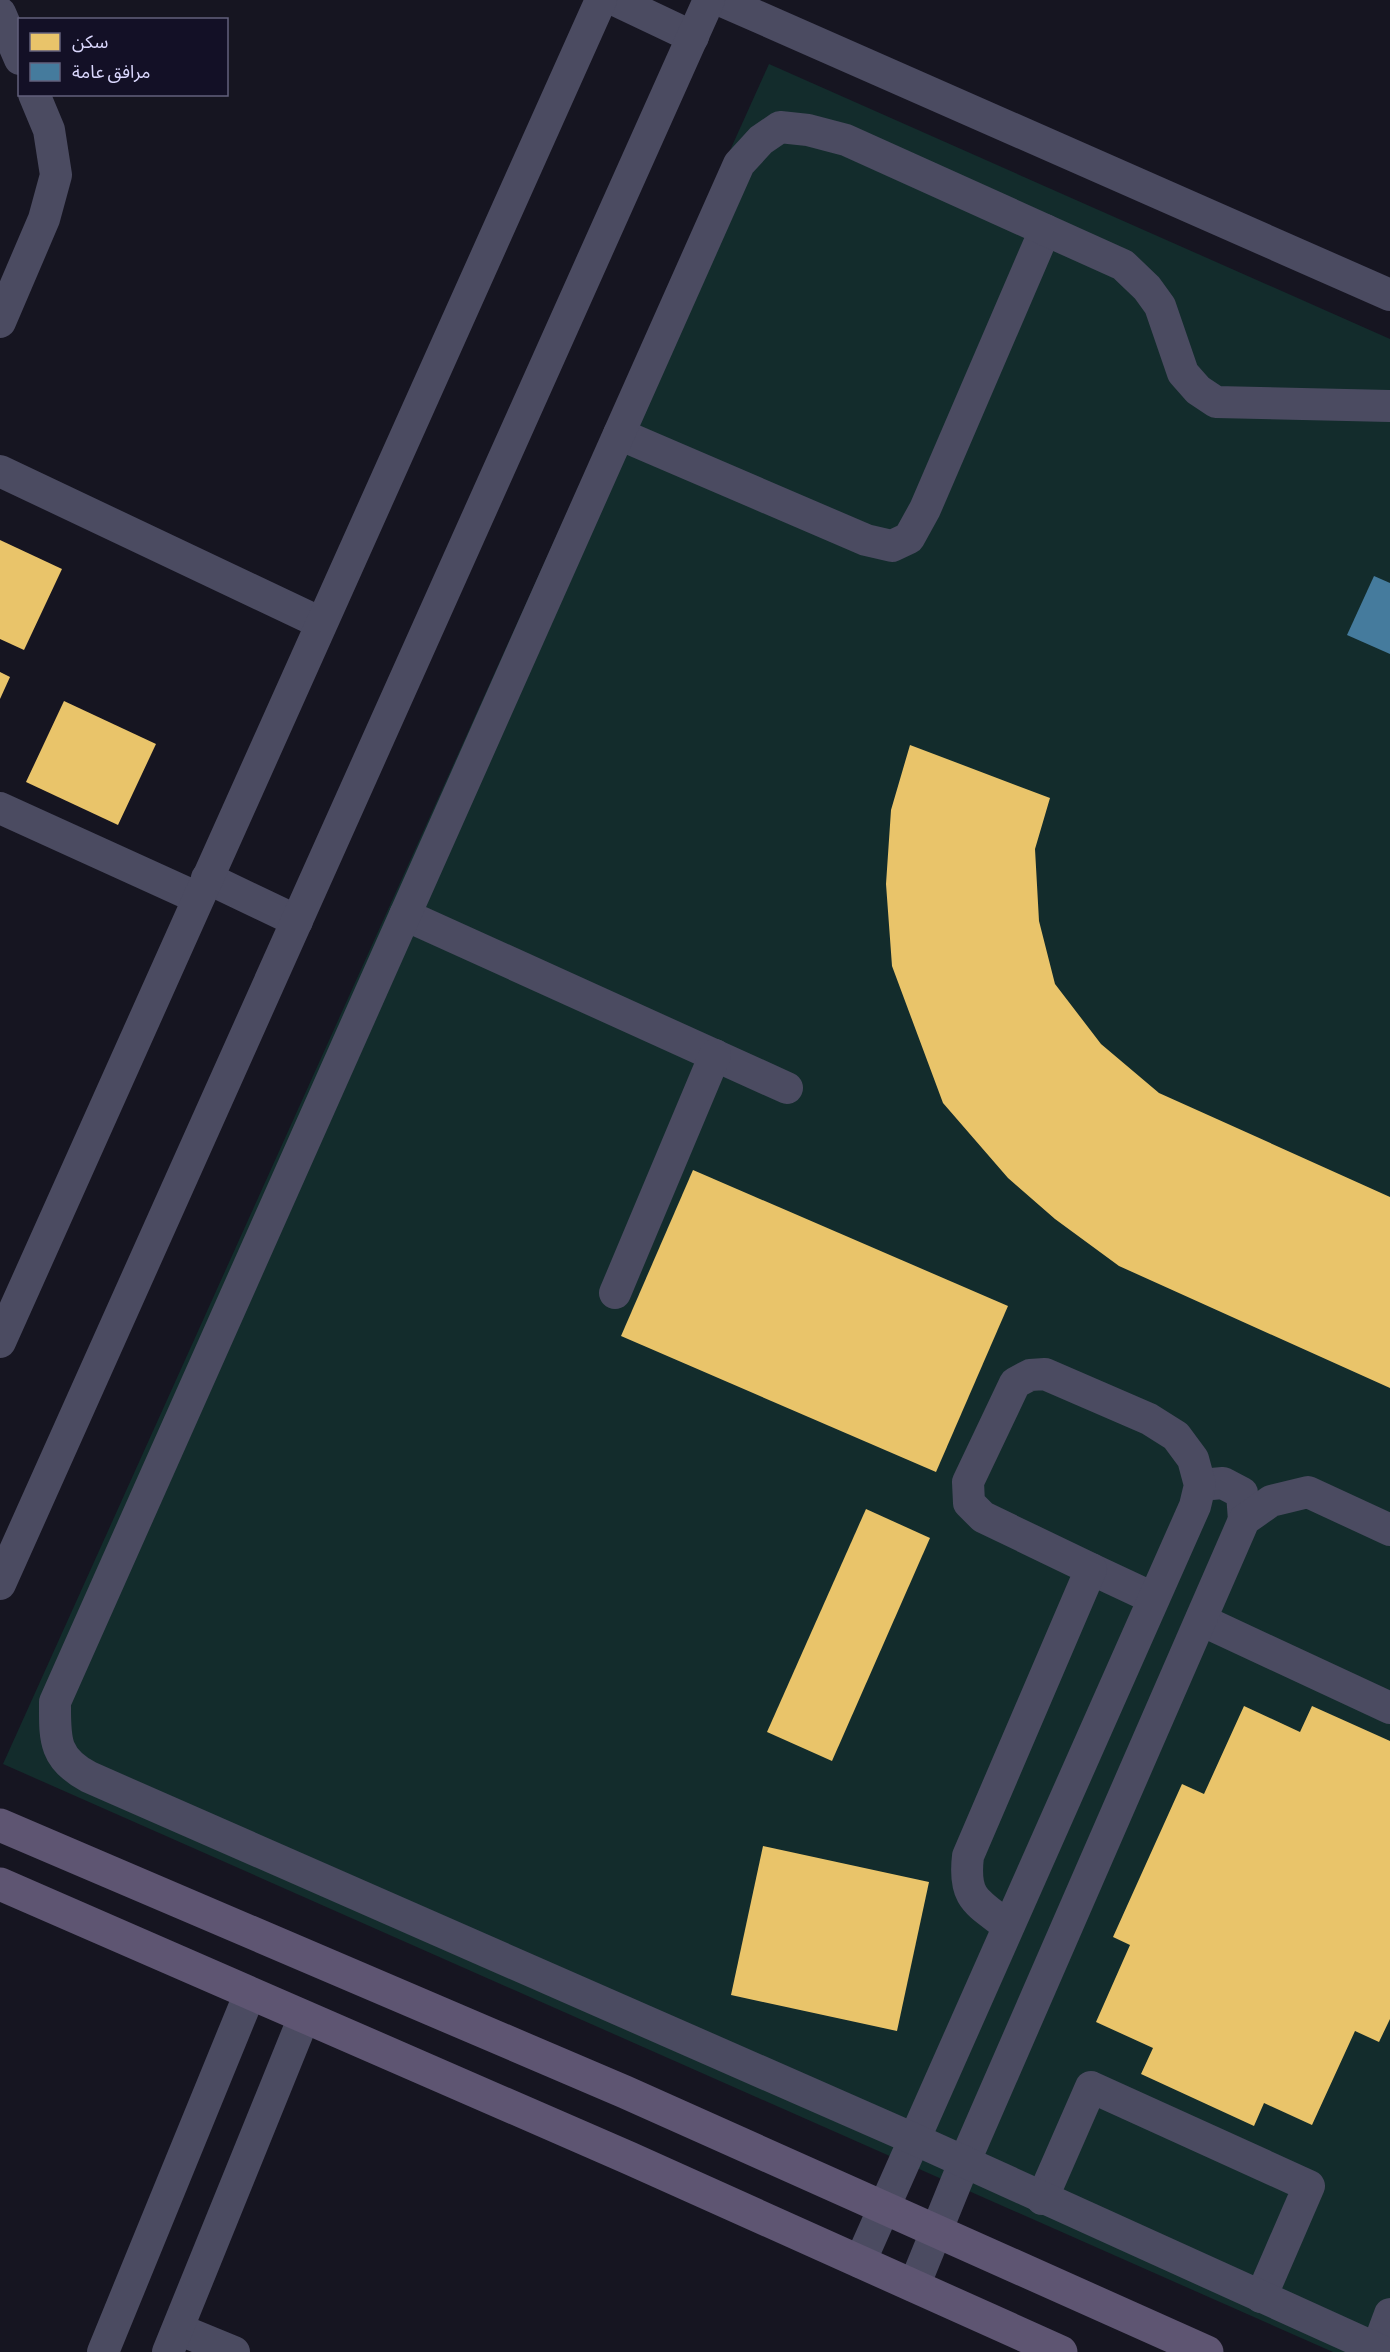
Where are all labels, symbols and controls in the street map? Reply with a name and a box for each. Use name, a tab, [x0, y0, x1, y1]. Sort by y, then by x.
legend	[18, 18, 228, 96]
text: سكن	[72, 34, 108, 53]
text: مرافق عامة	[72, 64, 150, 83]

